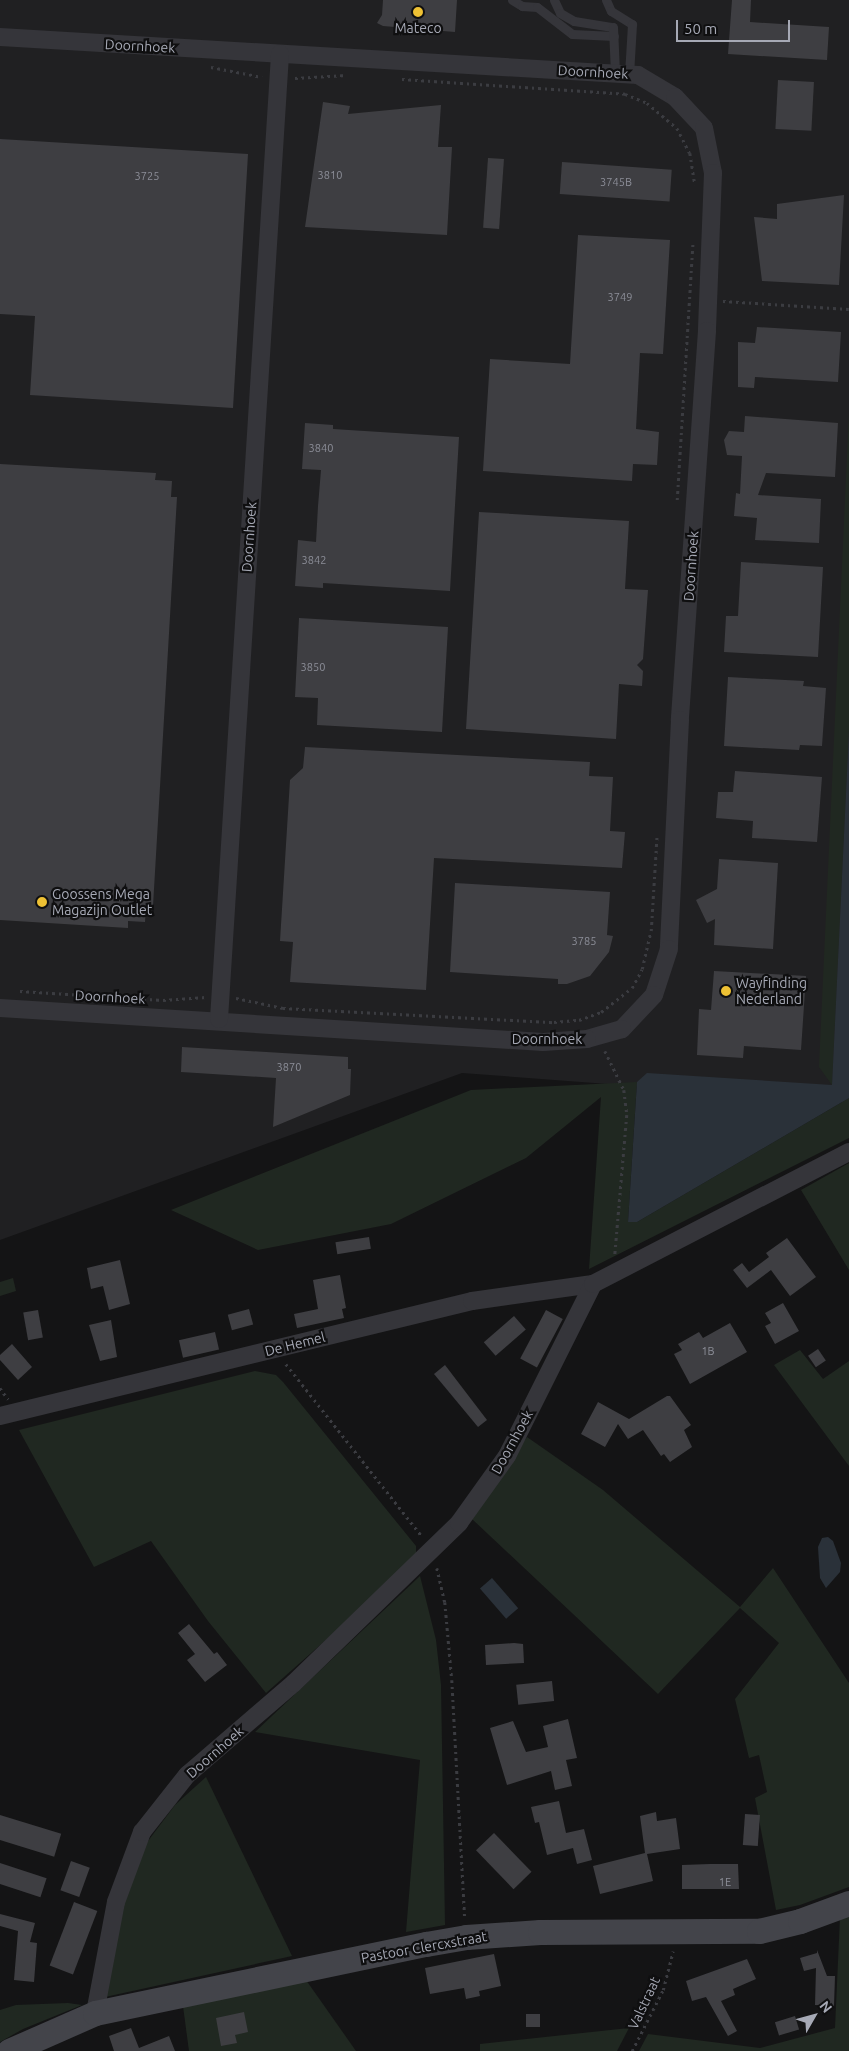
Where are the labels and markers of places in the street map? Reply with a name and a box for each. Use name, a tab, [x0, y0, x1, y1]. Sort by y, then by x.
marker: Mateco	[412, 6, 424, 18]
place label: Mateco	[394, 20, 442, 36]
place label: Goossens Mega Magazijn Outlet	[52, 886, 152, 919]
marker: Goossens Mega Magazijn Outlet	[36, 896, 48, 908]
place label: Wayfinding Nederland	[736, 975, 807, 1008]
marker: Wayfinding Nederland	[720, 985, 732, 997]

